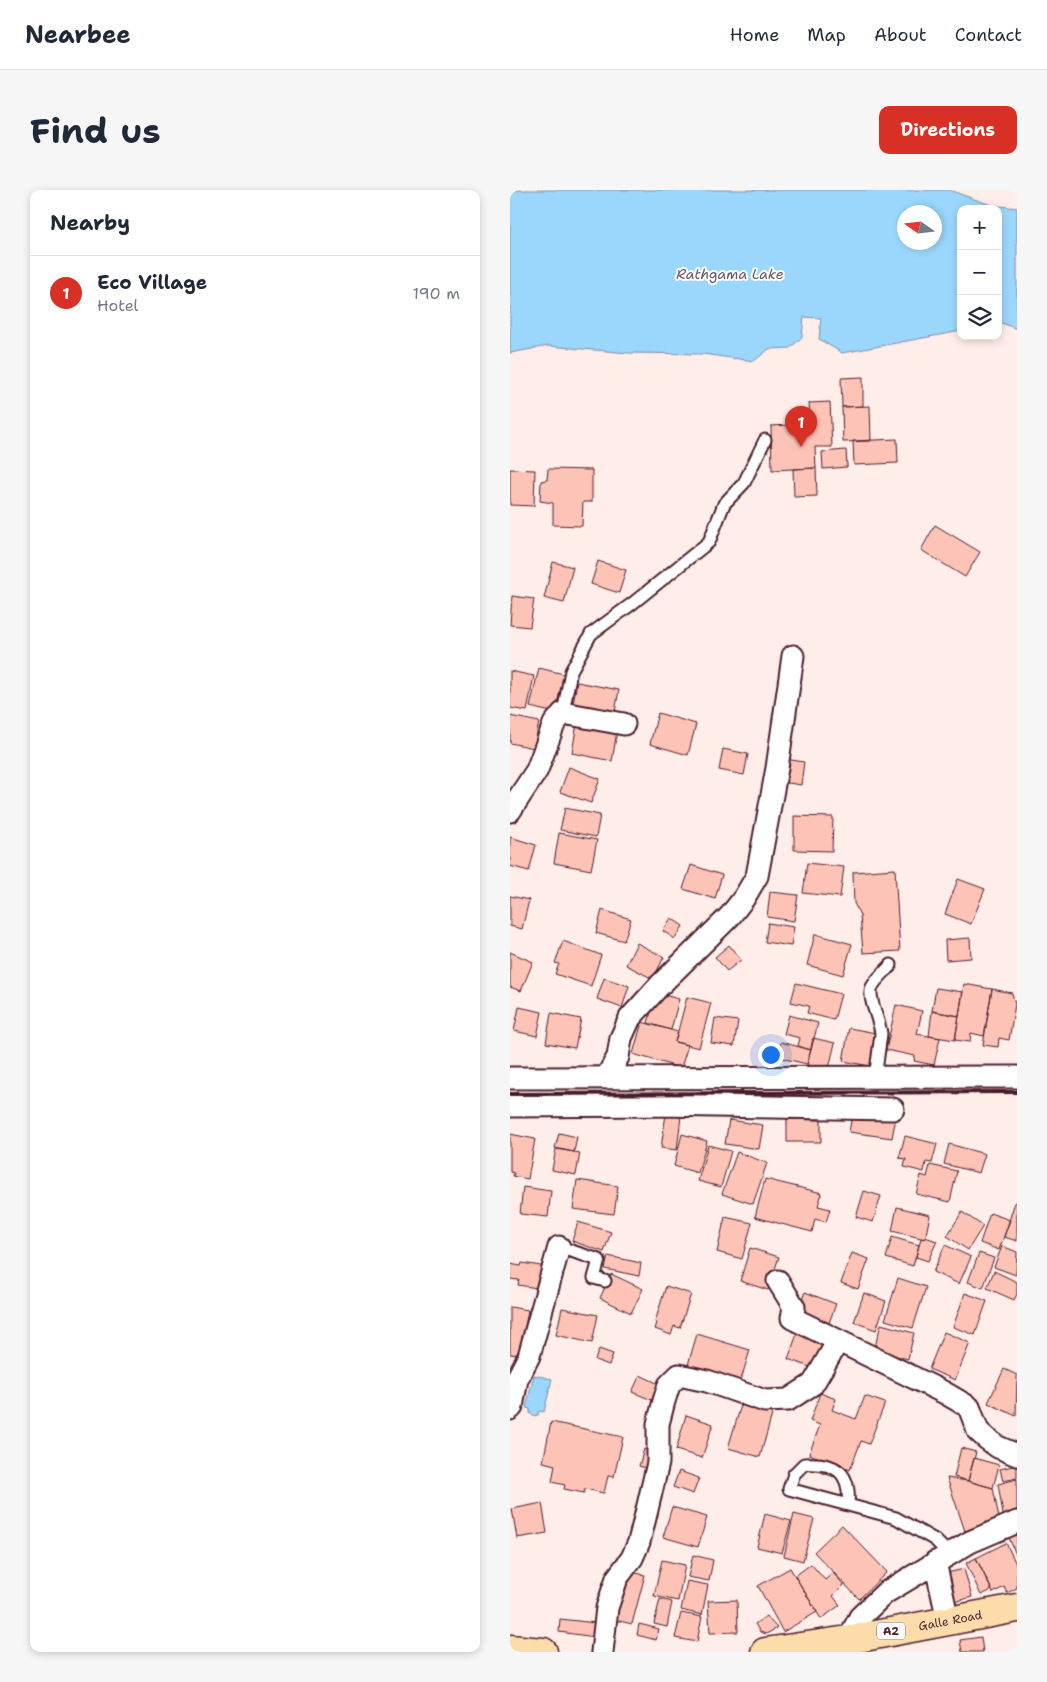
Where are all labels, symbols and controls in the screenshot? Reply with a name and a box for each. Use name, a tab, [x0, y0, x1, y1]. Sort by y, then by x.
text: Nearbee	[25, 19, 131, 51]
text: Home	[730, 23, 779, 47]
text: Map	[807, 23, 846, 47]
text: About	[874, 23, 927, 47]
text: Contact	[955, 23, 1022, 47]
button: Directions	[879, 106, 1017, 154]
text: Find us	[30, 107, 161, 154]
north arrow	[897, 205, 942, 250]
map controls	[957, 205, 1002, 340]
button: +	[957, 205, 1002, 250]
text: Nearby	[50, 209, 130, 237]
button: −	[957, 250, 1002, 295]
water label: Rathgama Lake	[676, 265, 784, 283]
text: Eco Village	[97, 270, 207, 295]
text: 1	[62, 283, 70, 304]
text: 190 m	[413, 283, 460, 304]
text: Hotel	[97, 295, 138, 316]
button: layers	[957, 295, 1002, 340]
pin: 1	[785, 406, 817, 447]
your location	[758, 1042, 784, 1068]
street label: Galle Road	[917, 1607, 984, 1634]
road number: A2	[877, 1622, 905, 1640]

